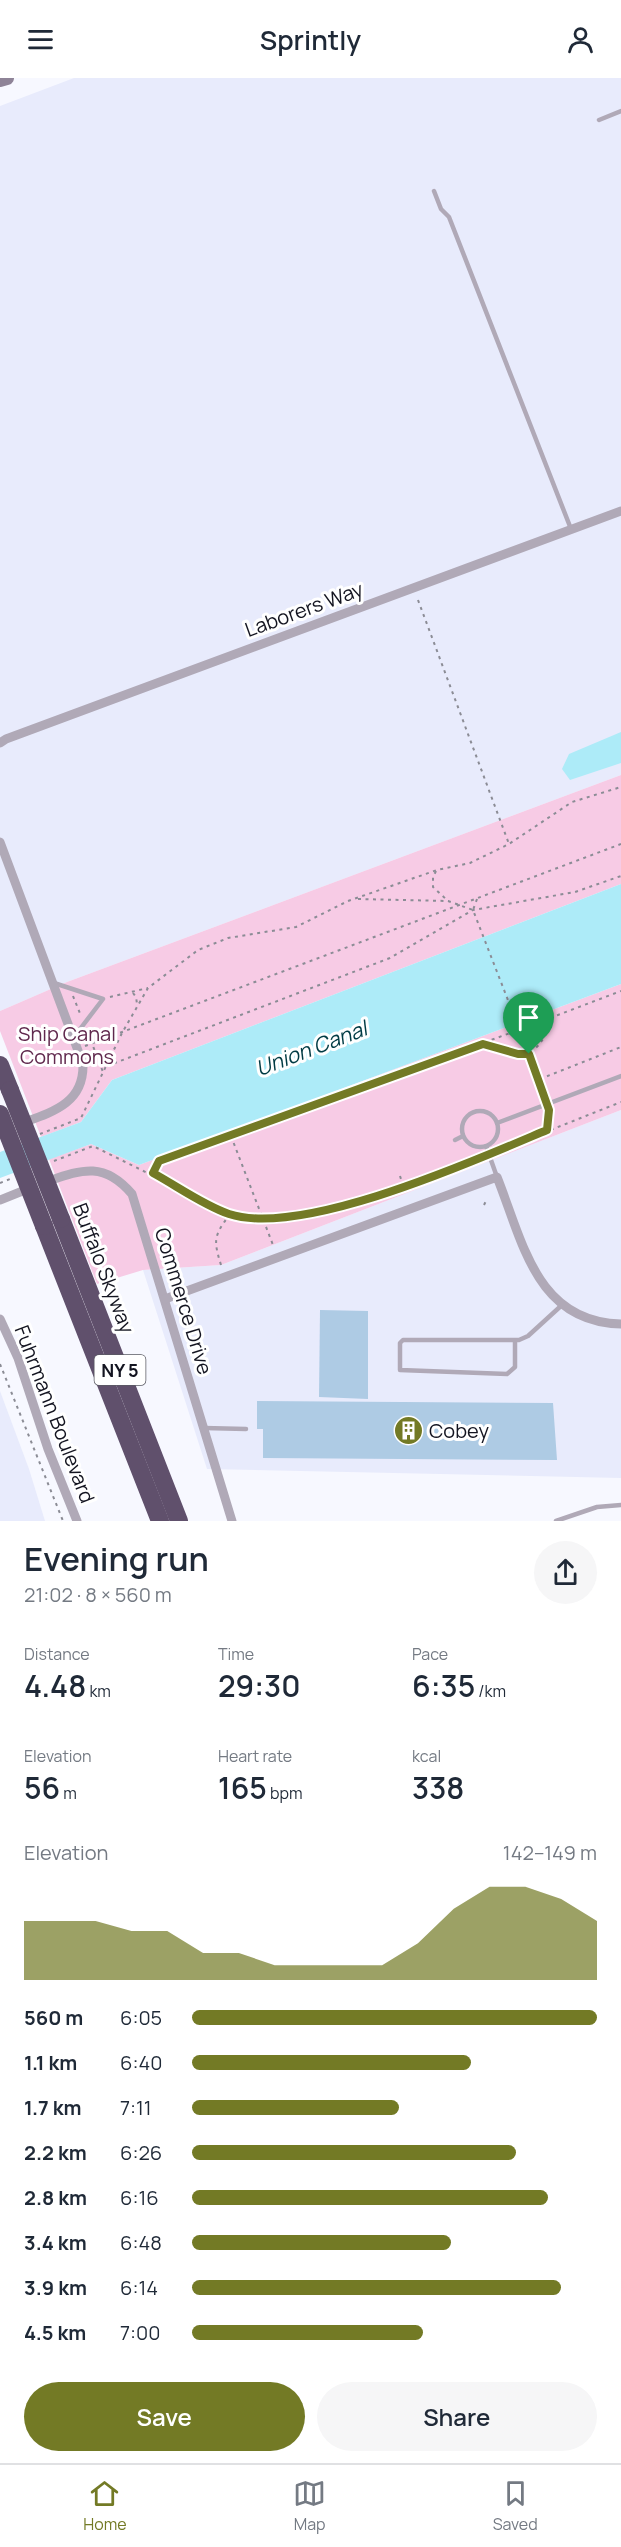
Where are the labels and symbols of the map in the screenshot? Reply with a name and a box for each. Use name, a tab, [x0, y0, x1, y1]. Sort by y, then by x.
street label: Laborers Way	[241, 575, 367, 643]
pin	[503, 992, 554, 1054]
water label: Union Canal	[251, 1013, 373, 1082]
park label: Ship Canal Commons	[18, 1020, 116, 1070]
street label: Buffalo Skyway	[67, 1199, 141, 1337]
street label: Commerce Drive	[149, 1224, 219, 1378]
street label: Fuhrmann Boulevard	[9, 1321, 101, 1507]
road number: NY 5	[94, 1355, 146, 1385]
building icon: Cobey	[392, 1414, 424, 1446]
place label: Cobey	[429, 1417, 489, 1444]

